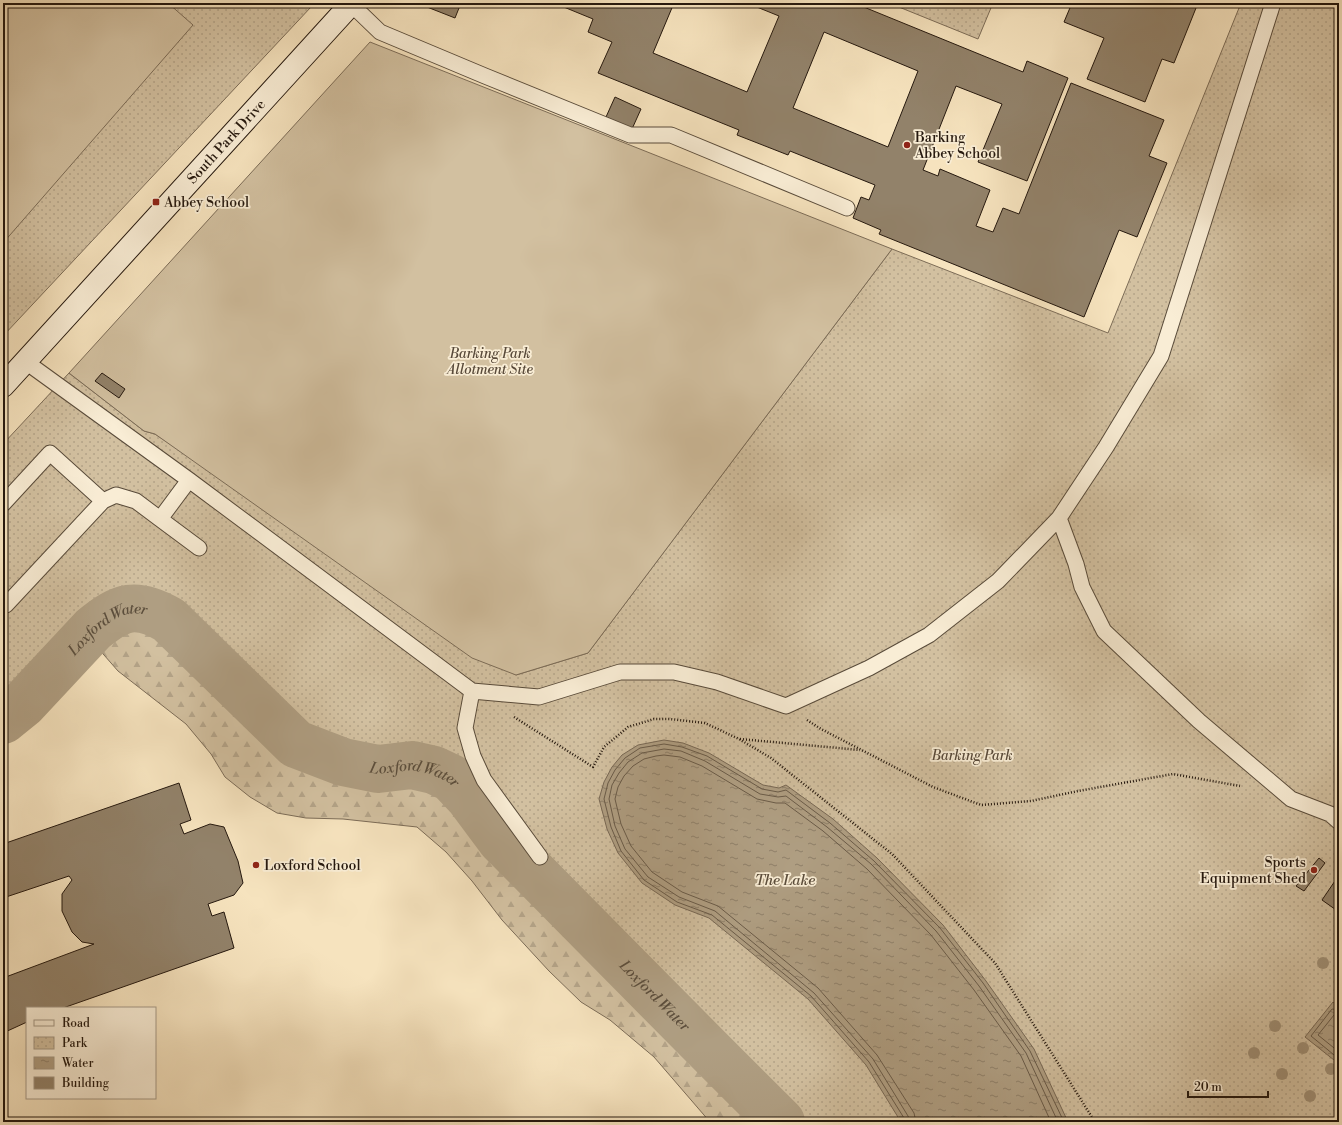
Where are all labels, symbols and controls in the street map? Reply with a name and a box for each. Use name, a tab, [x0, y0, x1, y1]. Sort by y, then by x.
street label: South Park Drive	[184, 96, 270, 188]
place label: Barking Abbey School	[914, 129, 1000, 163]
marker: Barking Abbey School	[902, 140, 912, 150]
place label: Abbey School	[163, 194, 249, 212]
marker: Abbey School	[151, 197, 161, 207]
park label: Barking Park Allotment Site	[445, 345, 533, 379]
water label: Loxford Water	[63, 599, 150, 660]
park label: Barking Park	[930, 747, 1013, 765]
water label: Loxford Water	[367, 756, 464, 792]
place label: Sports Equipment Shed	[1200, 854, 1306, 888]
place label: Loxford School	[264, 857, 361, 875]
marker: Loxford School	[251, 860, 261, 870]
marker: Sports Equipment Shed	[1309, 865, 1319, 875]
water label: The Lake	[755, 871, 815, 890]
water label: Loxford Water	[614, 956, 694, 1036]
legend	[26, 1007, 156, 1099]
text: Road	[62, 1016, 90, 1031]
text: Park	[62, 1036, 88, 1051]
text: Water	[61, 1056, 94, 1071]
scale bar	[1188, 1073, 1268, 1099]
text: Building	[61, 1076, 110, 1091]
text: 20 m	[1194, 1080, 1222, 1095]

